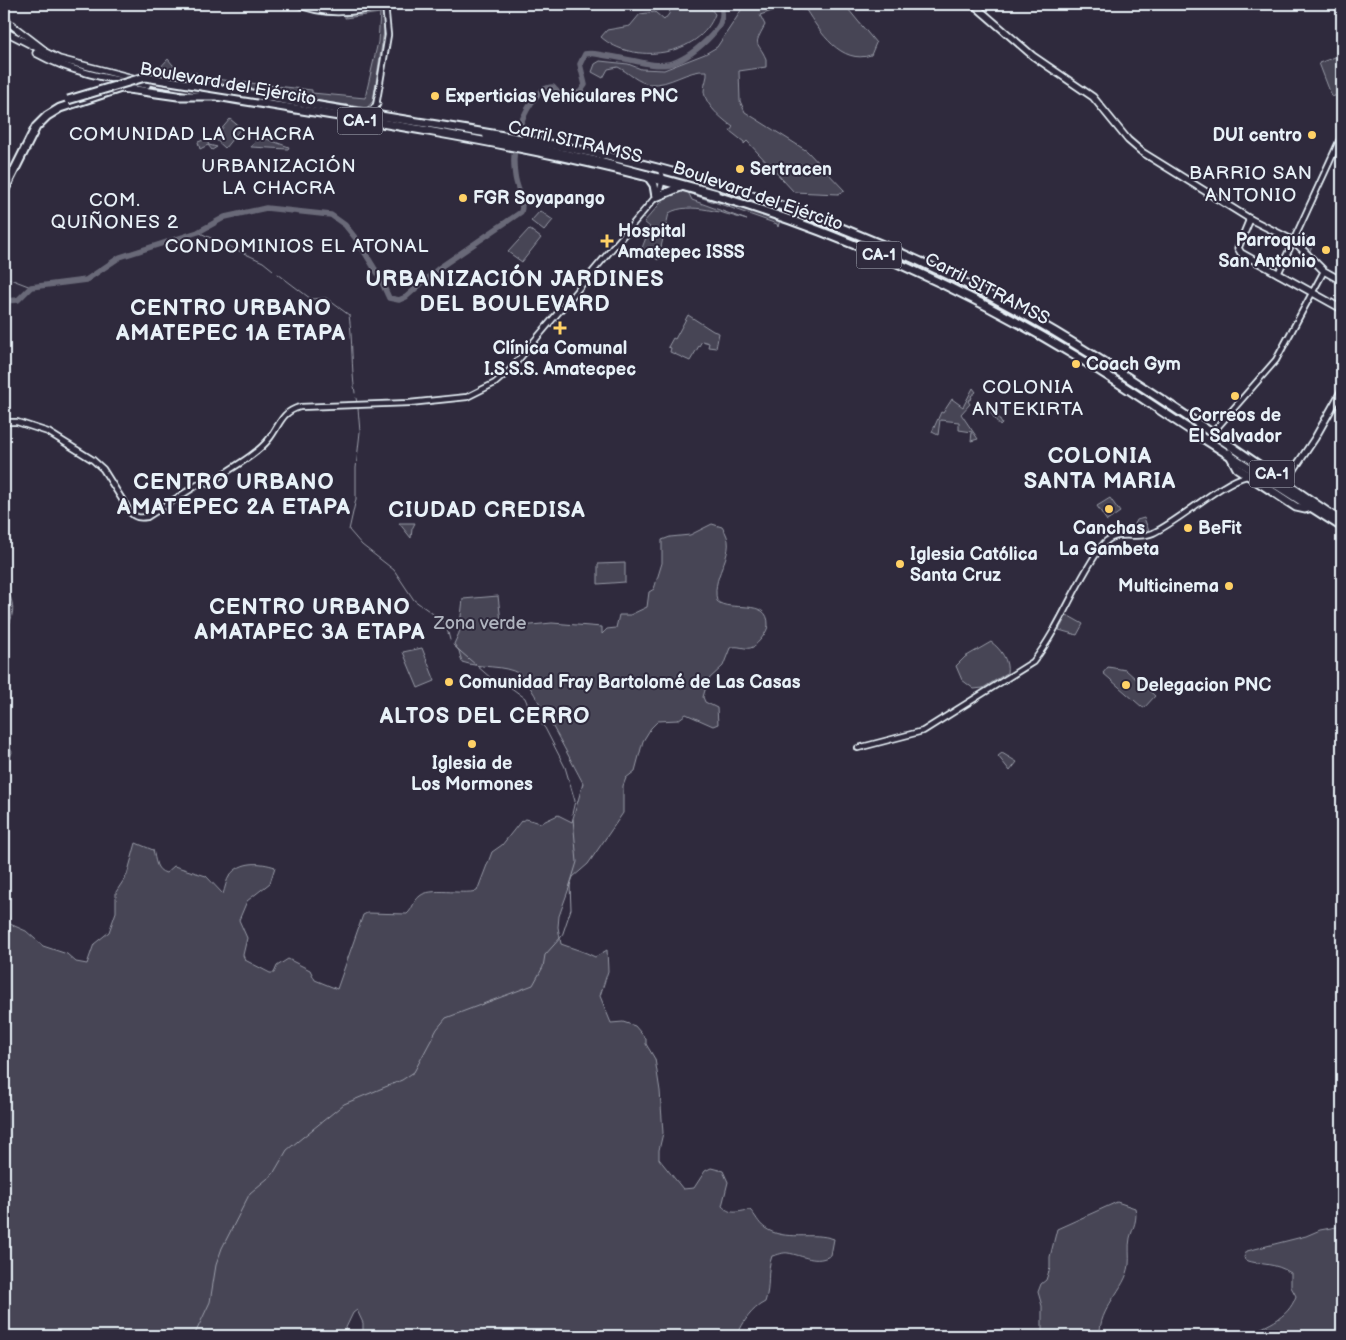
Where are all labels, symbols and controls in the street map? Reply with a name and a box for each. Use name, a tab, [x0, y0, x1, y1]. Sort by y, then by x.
street label: Boulevard del Ejército	[138, 58, 318, 110]
place label: Experticias Vehiculares PNC	[445, 86, 678, 107]
marker: Experticias Vehiculares PNC	[429, 90, 441, 102]
road number: CA-1	[338, 108, 382, 134]
street label: Carril SITRAMSS	[506, 116, 644, 168]
district label: COMUNIDAD LA CHACRA	[69, 123, 315, 146]
place label: DUI centro	[1212, 125, 1302, 146]
marker: DUI centro	[1306, 129, 1318, 141]
district label: URBANIZACIÓN LA CHACRA	[201, 154, 357, 200]
street label: Boulevard del Ejército	[670, 157, 846, 235]
place label: Sertracen	[750, 159, 832, 180]
district label: BARRIO SAN ANTONIO	[1189, 162, 1313, 207]
marker: Sertracen	[734, 163, 746, 175]
place label: FGR Soyapango	[473, 188, 605, 209]
district label: COM. QUIÑONES 2	[51, 189, 179, 234]
marker: FGR Soyapango	[457, 192, 469, 204]
place label: Hospital Amatepec ISSS	[617, 221, 745, 263]
place label: Parroquia San Antonio	[1218, 230, 1316, 272]
marker: Hospital Amatepec ISSS	[600, 234, 614, 248]
district label: CONDOMINIOS EL ATONAL	[165, 235, 429, 258]
road number: CA-1	[856, 242, 902, 268]
marker: Parroquia San Antonio	[1320, 244, 1332, 256]
street label: Carril SITRAMSS	[921, 249, 1053, 330]
district label: URBANIZACIÓN JARDINES DEL BOULEVARD	[365, 264, 665, 318]
district label: CENTRO URBANO AMATEPEC 1A ETAPA	[115, 295, 346, 347]
marker: Clínica Comunal I.S.S.S. Amatecpec	[553, 321, 567, 335]
place label: Clínica Comunal I.S.S.S. Amatecpec	[484, 338, 636, 380]
place label: Coach Gym	[1086, 354, 1181, 375]
marker: Coach Gym	[1070, 358, 1082, 370]
district label: COLONIA ANTEKIRTA	[972, 376, 1084, 421]
marker: Correos de El Salvador	[1229, 390, 1241, 402]
place label: Correos de El Salvador	[1188, 405, 1282, 447]
district label: COLONIA SANTA MARIA	[1024, 443, 1176, 495]
road number: CA-1	[1250, 460, 1294, 488]
district label: CENTRO URBANO AMATEPEC 2A ETAPA	[116, 469, 351, 521]
district label: CIUDAD CREDISA	[388, 497, 586, 524]
marker: Canchas La Gambeta	[1103, 503, 1115, 515]
place label: Canchas La Gambeta	[1059, 518, 1159, 560]
place label: BeFit	[1198, 518, 1242, 539]
marker: BeFit	[1182, 522, 1194, 534]
place label: Iglesia Católica Santa Cruz	[910, 544, 1038, 586]
marker: Iglesia Católica Santa Cruz	[894, 558, 906, 570]
place label: Multicinema	[1118, 576, 1219, 597]
marker: Multicinema	[1223, 580, 1235, 592]
district label: CENTRO URBANO AMATAPEC 3A ETAPA	[194, 594, 425, 646]
park label: Zona verde	[433, 613, 527, 634]
place label: Comunidad Fray Bartolomé de Las Casas	[459, 672, 801, 693]
place label: Delegacion PNC	[1136, 675, 1271, 696]
marker: Comunidad Fray Bartolomé de Las Casas	[443, 676, 455, 688]
marker: Delegacion PNC	[1120, 679, 1132, 691]
district label: ALTOS DEL CERRO	[379, 703, 590, 730]
marker: Iglesia de Los Mormones	[466, 738, 478, 750]
place label: Iglesia de Los Mormones	[411, 753, 533, 795]

